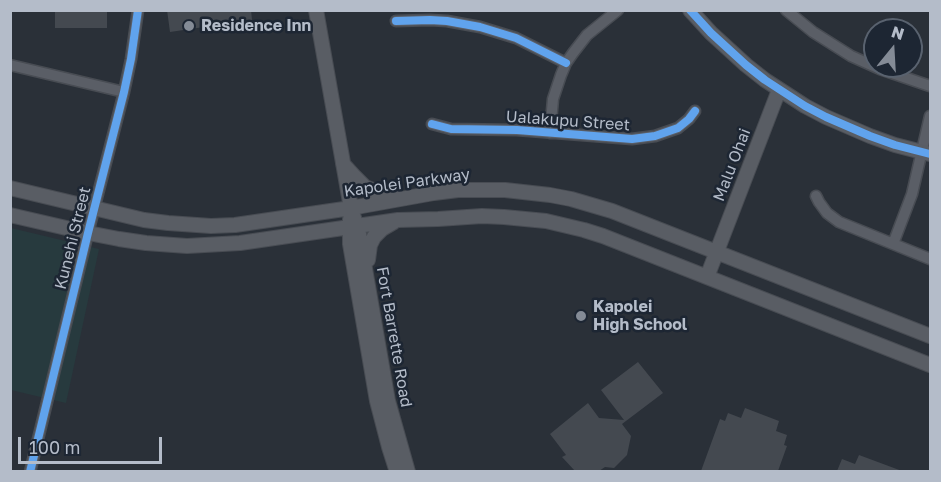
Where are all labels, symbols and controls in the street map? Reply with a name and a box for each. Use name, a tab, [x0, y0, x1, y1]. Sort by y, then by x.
place label: Residence Inn	[201, 16, 311, 36]
north arrow	[863, 18, 923, 78]
marker: Residence Inn	[182, 19, 196, 33]
text: N	[889, 21, 907, 44]
street label: Ualakupu Street	[505, 107, 631, 135]
street label: Malu Ohai	[709, 126, 755, 204]
street label: Kapolei Parkway	[343, 165, 471, 201]
street label: Kunehi Street	[51, 185, 95, 291]
street label: Fort Barrette Road	[372, 265, 416, 409]
place label: Kapolei High School	[593, 297, 687, 335]
marker: Kapolei High School	[574, 309, 588, 323]
scale bar	[21, 425, 165, 463]
text: 100 m	[29, 436, 80, 458]

